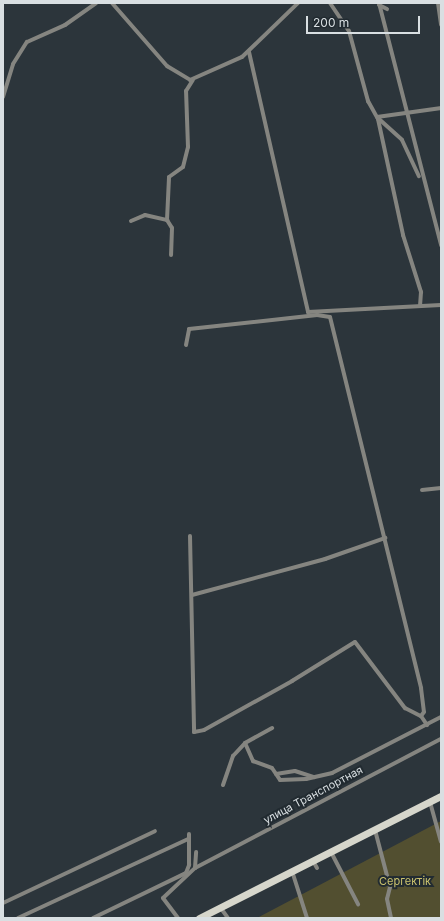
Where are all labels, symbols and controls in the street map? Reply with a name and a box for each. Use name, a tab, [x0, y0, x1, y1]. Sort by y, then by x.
scale bar	[308, 8, 422, 34]
text: 200 m	[313, 15, 349, 30]
street label: улица Транспортная	[261, 763, 365, 827]
park label: Сергектік	[379, 874, 431, 888]

